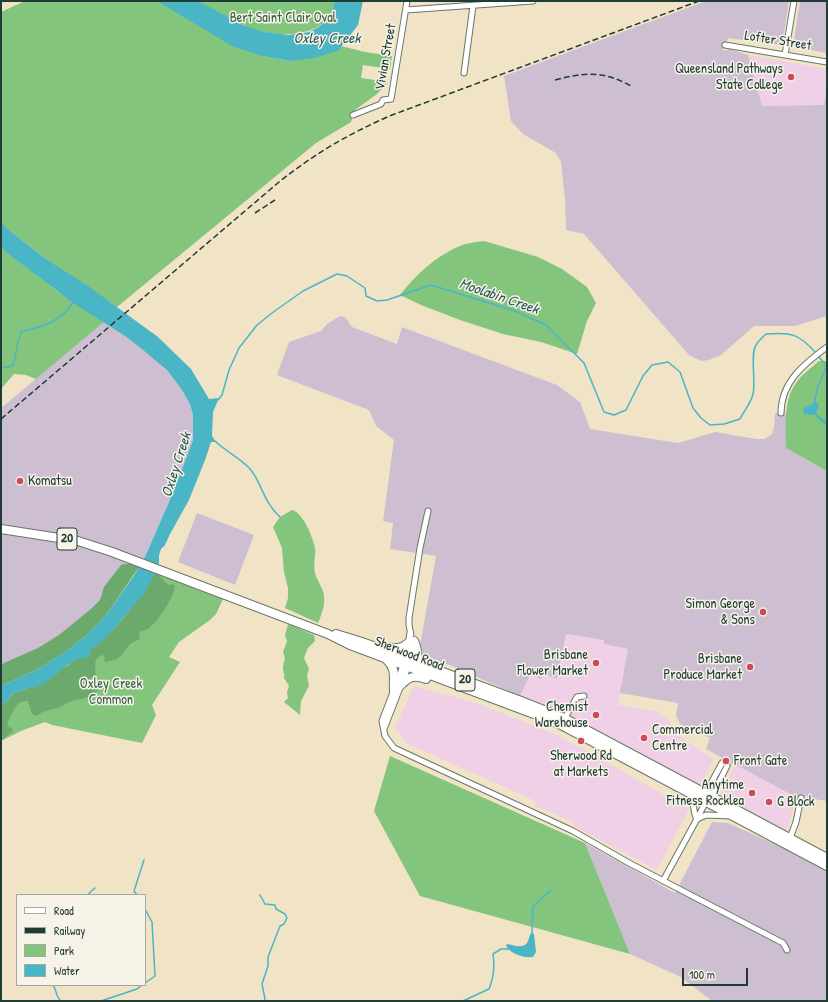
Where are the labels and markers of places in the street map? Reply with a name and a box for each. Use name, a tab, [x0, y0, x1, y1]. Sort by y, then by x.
place label: Queensland Pathways State College	[675, 61, 783, 94]
marker: Queensland Pathways State College	[786, 72, 796, 82]
place label: Komatsu	[28, 473, 72, 489]
marker: Komatsu	[15, 476, 25, 486]
place label: Simon George & Sons	[686, 596, 755, 628]
marker: Simon George & Sons	[758, 607, 768, 617]
place label: Brisbane Flower Market	[517, 647, 588, 680]
place label: Brisbane Produce Market	[664, 651, 742, 684]
marker: Brisbane Flower Market	[591, 658, 601, 668]
marker: Brisbane Produce Market	[745, 662, 755, 672]
place label: Chemist Warehouse	[535, 699, 588, 732]
marker: Chemist Warehouse	[591, 710, 601, 720]
place label: Commercial Centre	[652, 722, 713, 754]
marker: Commercial Centre	[639, 733, 649, 743]
marker: Sherwood Rd at Markets	[576, 736, 586, 746]
place label: Sherwood Rd at Markets	[550, 748, 612, 780]
place label: Front Gate	[734, 753, 787, 769]
marker: Front Gate	[721, 756, 731, 766]
place label: Anytime Fitness Rocklea	[667, 777, 744, 810]
marker: Anytime Fitness Rocklea	[747, 788, 757, 798]
place label: G Block	[777, 794, 815, 810]
marker: G Block	[764, 797, 774, 807]

